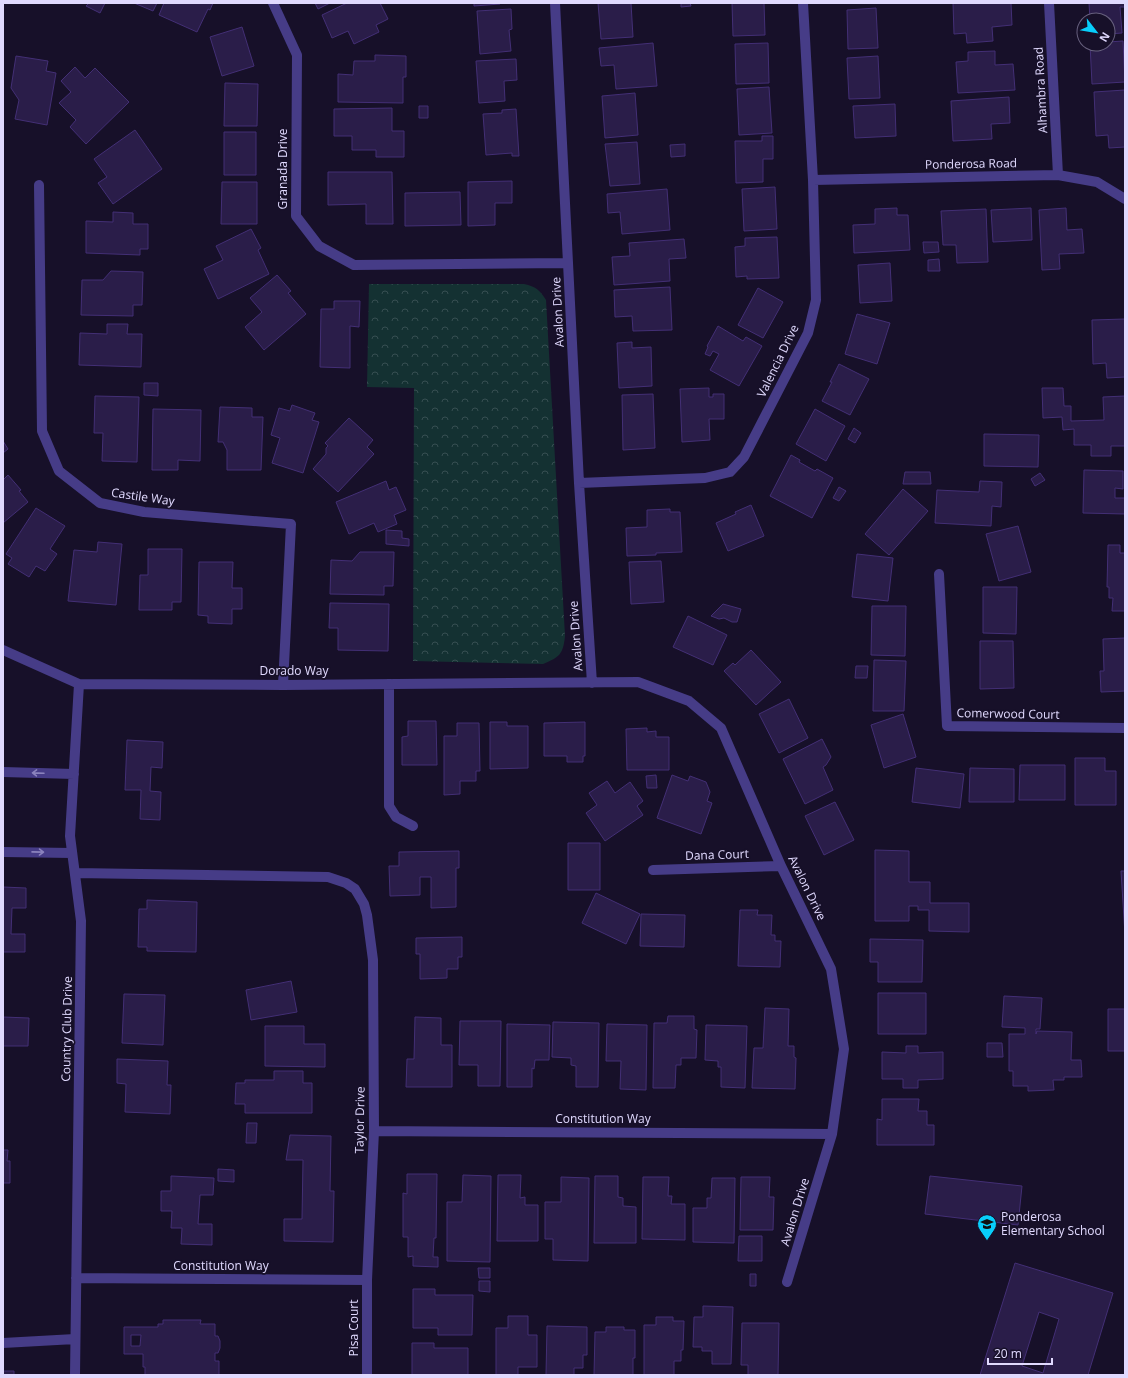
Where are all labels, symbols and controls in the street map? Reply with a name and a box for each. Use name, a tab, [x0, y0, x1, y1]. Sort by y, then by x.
north arrow	[1076, 12, 1116, 52]
text: N	[1096, 30, 1114, 45]
street label: Alhambra Road	[1030, 46, 1051, 134]
street label: Granada Drive	[274, 128, 291, 209]
street label: Ponderosa Road	[925, 154, 1017, 173]
street label: Avalon Drive	[547, 276, 568, 348]
street label: Valencia Drive	[753, 321, 803, 400]
street label: Castile Way	[110, 484, 177, 510]
street label: Avalon Drive	[565, 600, 586, 672]
street label: Dorado Way	[260, 662, 329, 679]
street label: Comerwood Court	[956, 704, 1060, 723]
one-way arrow	[32, 769, 45, 777]
street label: Dana Court	[685, 845, 749, 864]
one-way arrow	[31, 849, 44, 856]
street label: Avalon Drive	[784, 852, 831, 923]
street label: Country Club Drive	[57, 976, 76, 1082]
street label: Taylor Drive	[350, 1086, 369, 1154]
street label: Constitution Way	[555, 1110, 652, 1127]
street label: Avalon Drive	[776, 1175, 813, 1248]
place label: Ponderosa Elementary School	[1001, 1208, 1105, 1239]
school or university icon: Ponderosa Elementary School	[976, 1213, 998, 1241]
street label: Constitution Way	[173, 1257, 270, 1274]
street label: Pisa Court	[345, 1299, 362, 1357]
scale bar	[988, 1340, 1052, 1366]
text: 20 m	[994, 1345, 1022, 1362]

